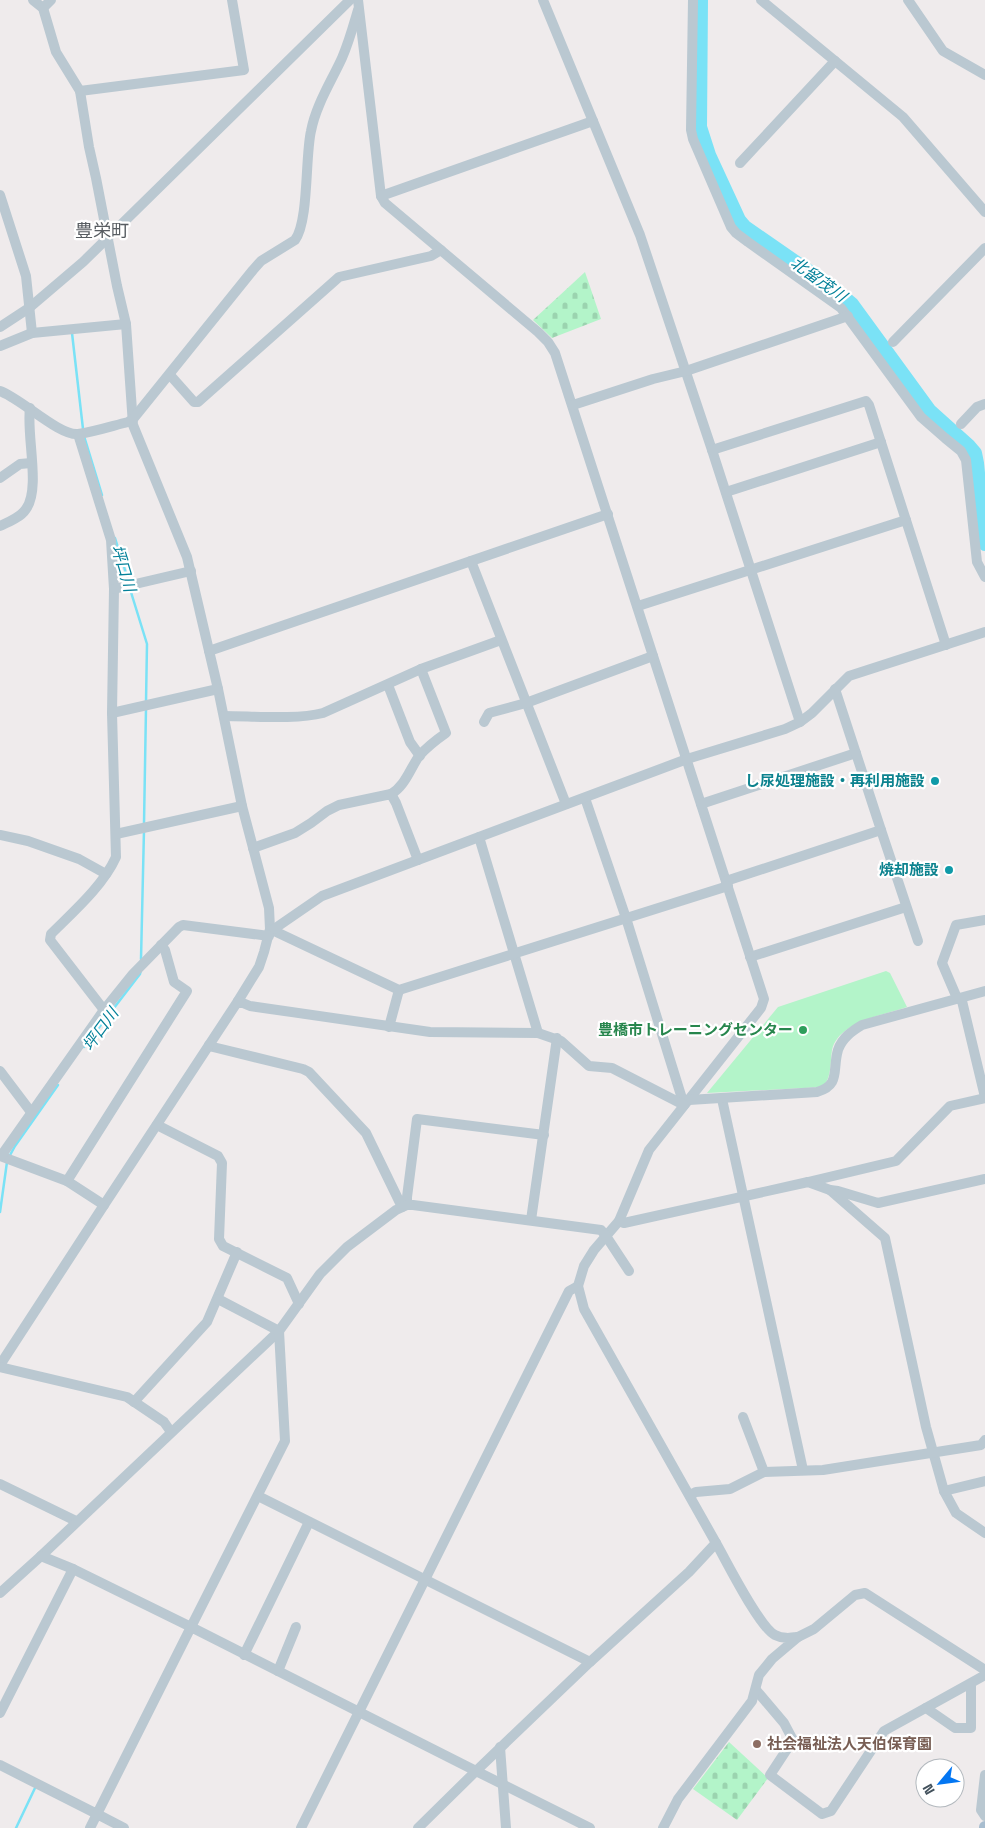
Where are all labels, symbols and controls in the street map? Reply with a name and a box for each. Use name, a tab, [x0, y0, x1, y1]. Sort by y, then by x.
district label: 豊栄町	[75, 219, 129, 242]
water label: 北留茂川	[787, 252, 852, 308]
water label: 坪口川	[106, 542, 141, 596]
place label: し尿処理施設・再利用施設	[745, 771, 925, 790]
marker: し尿処理施設・再利用施設	[929, 775, 941, 787]
place label: 焼却施設	[879, 860, 939, 879]
marker: 焼却施設	[943, 864, 955, 876]
water label: 坪口川	[78, 1002, 124, 1055]
place label: 豊橋市トレーニングセンター	[598, 1020, 793, 1039]
marker: 豊橋市トレーニングセンター	[797, 1024, 809, 1036]
place label: 社会福祉法人天伯保育園	[767, 1734, 932, 1753]
marker: 社会福祉法人天伯保育園	[751, 1738, 763, 1750]
north arrow	[915, 1758, 965, 1808]
text: N	[918, 1781, 939, 1798]

